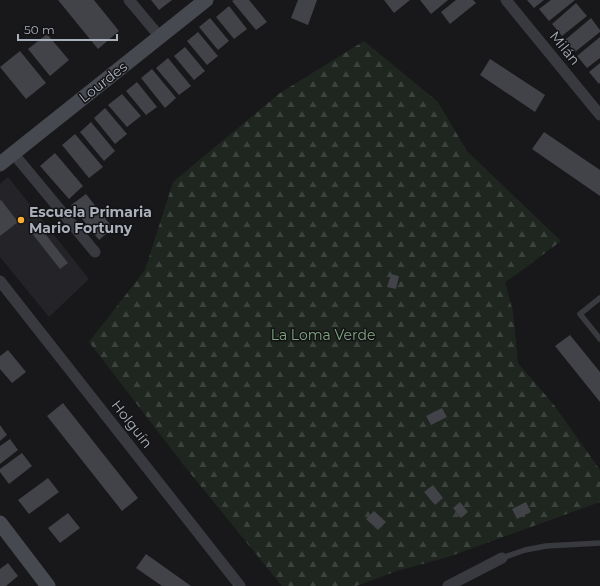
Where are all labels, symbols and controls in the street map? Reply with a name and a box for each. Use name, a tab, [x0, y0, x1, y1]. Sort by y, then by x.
scale bar	[18, 16, 117, 42]
text: 50 m	[24, 22, 55, 37]
street label: Milán	[546, 27, 584, 69]
street label: Lourdes	[75, 57, 131, 106]
place label: Escuela Primaria Mario Fortuny	[29, 203, 152, 237]
marker: Escuela Primaria Mario Fortuny	[16, 215, 26, 225]
park label: La Loma Verde	[271, 326, 375, 344]
street label: Holguín	[108, 396, 156, 452]

